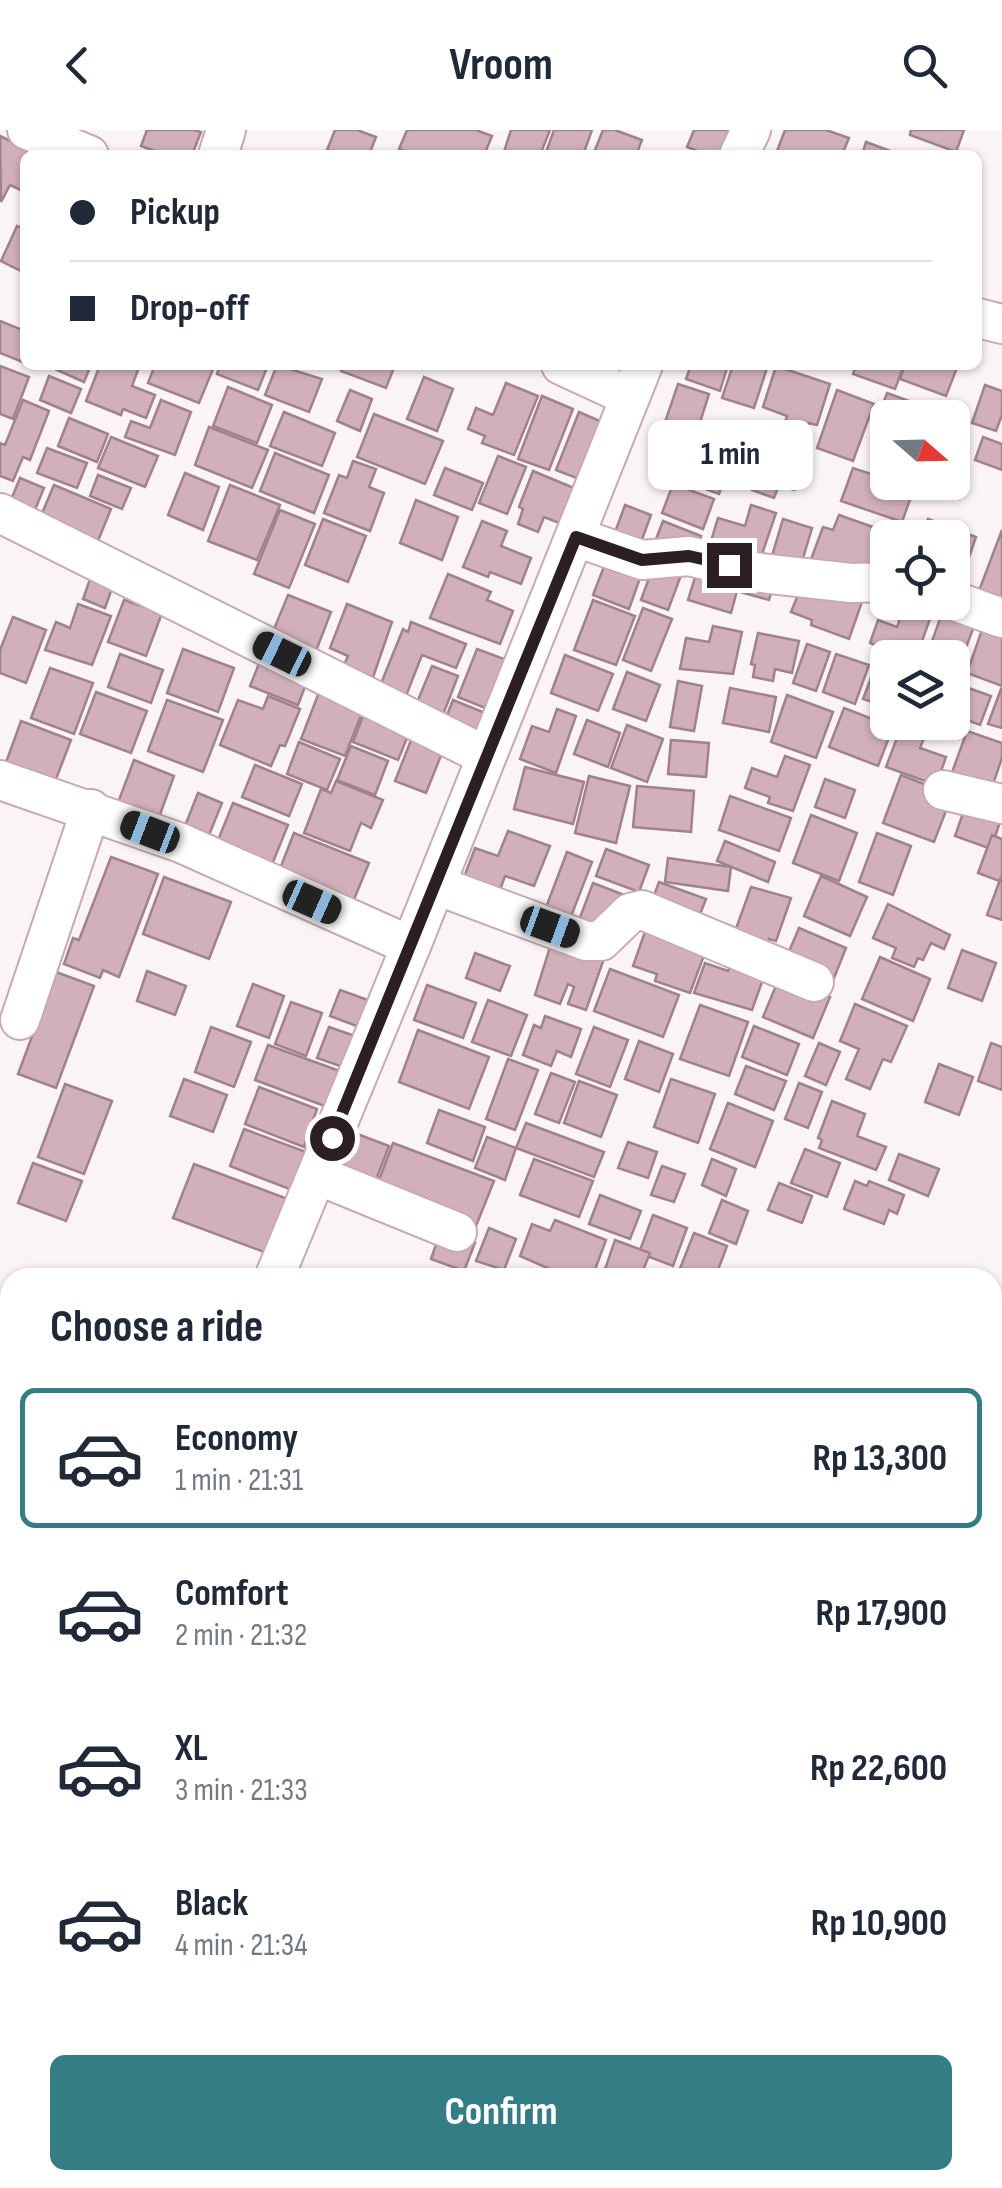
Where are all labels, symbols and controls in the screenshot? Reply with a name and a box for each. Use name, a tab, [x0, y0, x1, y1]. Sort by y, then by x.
icon: back	[50, 38, 105, 93]
text: Vroom	[449, 38, 553, 93]
icon: search	[897, 38, 952, 93]
text: Pickup	[130, 190, 220, 235]
text: Drop-off	[130, 286, 249, 331]
north arrow	[870, 400, 970, 500]
map controls	[870, 400, 970, 740]
callout: 1 min	[646, 420, 812, 490]
text: 1 min	[701, 435, 760, 474]
button: locate	[870, 520, 970, 620]
route end	[707, 543, 752, 588]
car	[248, 627, 316, 681]
button: layers	[870, 640, 970, 740]
car	[117, 807, 183, 857]
car	[278, 876, 346, 928]
car	[517, 903, 583, 951]
route start	[310, 1116, 355, 1161]
text: Choose a ride	[50, 1300, 263, 1355]
icon: car	[55, 1413, 145, 1503]
text: Economy	[175, 1416, 298, 1461]
text: Rp 13,300	[813, 1436, 947, 1481]
text: 1 min · 21:31	[175, 1461, 303, 1500]
icon: car	[55, 1568, 145, 1658]
text: Comfort	[175, 1571, 289, 1616]
text: Rp 17,900	[816, 1591, 947, 1636]
text: 2 min · 21:32	[175, 1616, 307, 1655]
icon: car	[55, 1723, 145, 1813]
text: XL	[175, 1726, 208, 1771]
text: Rp 22,600	[810, 1746, 947, 1791]
text: 3 min · 21:33	[175, 1771, 308, 1810]
icon: car	[55, 1878, 145, 1968]
text: Black	[175, 1881, 248, 1926]
text: Rp 10,900	[811, 1901, 947, 1946]
text: 4 min · 21:34	[175, 1926, 308, 1965]
button: Confirm	[50, 2055, 952, 2170]

